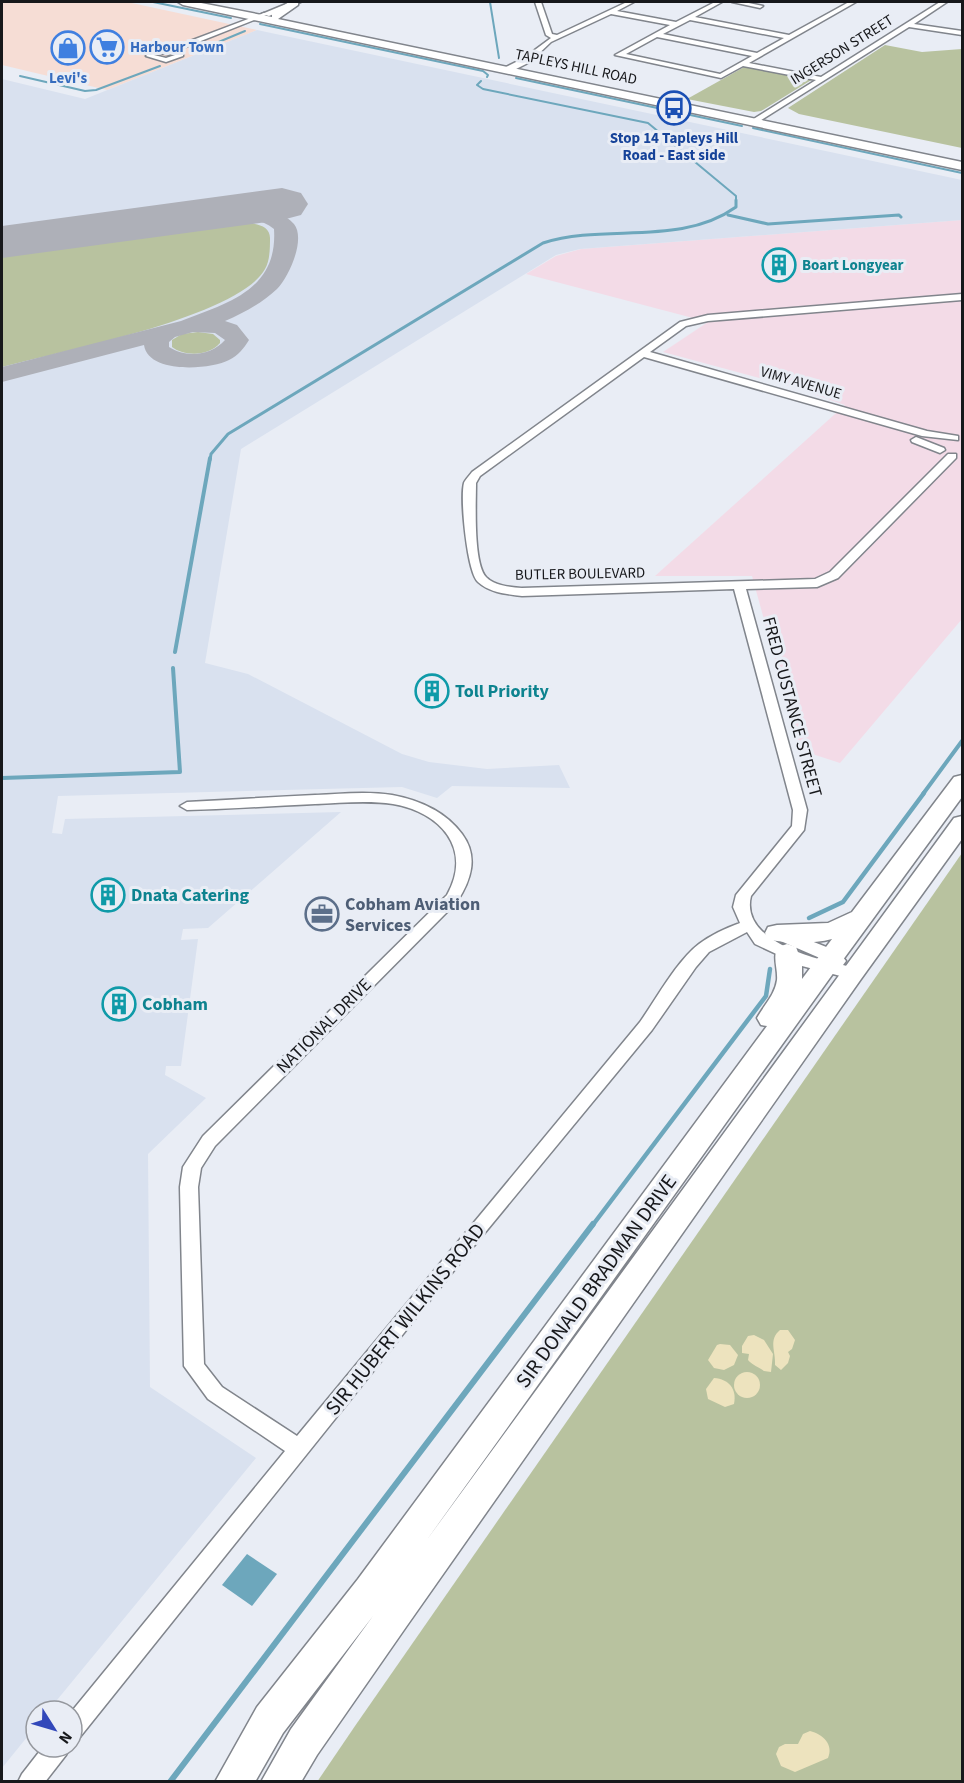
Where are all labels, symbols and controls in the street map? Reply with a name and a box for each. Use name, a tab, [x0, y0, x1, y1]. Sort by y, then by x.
street label: INGERSON STREET	[786, 10, 898, 90]
supermarket icon: Harbour Town	[89, 29, 125, 65]
shop icon: Levi's	[50, 30, 86, 66]
place label: Harbour Town	[130, 37, 224, 58]
street label: TAPLEYS HILL ROAD	[513, 44, 639, 90]
place label: Levi's	[49, 68, 87, 89]
bus stop icon: Stop 14 Tapleys Hill Road - East side	[656, 90, 692, 126]
place label: Stop 14 Tapleys Hill Road - East side	[610, 128, 739, 166]
building icon: Boart Longyear	[761, 247, 797, 283]
place label: Boart Longyear	[802, 255, 904, 276]
street label: VIMY AVENUE	[758, 361, 844, 405]
street label: BUTLER BOULEVARD	[515, 562, 645, 586]
street label: FRED CUSTANCE STREET	[756, 614, 828, 800]
building icon: Toll Priority	[414, 673, 450, 709]
place label: Toll Priority	[455, 679, 549, 704]
building icon: Dnata Catering	[90, 877, 126, 913]
place label: Dnata Catering	[131, 883, 249, 908]
place label: Cobham Aviation Services	[345, 892, 480, 938]
office icon: Cobham Aviation Services	[304, 896, 340, 932]
street label: NATIONAL DRIVE	[271, 973, 377, 1079]
building icon: Cobham	[101, 986, 137, 1022]
place label: Cobham	[142, 992, 208, 1017]
street label: SIR DONALD BRADMAN DRIVE	[508, 1168, 684, 1394]
street label: SIR HUBERT WILKINS ROAD	[318, 1216, 492, 1422]
north arrow	[24, 1699, 84, 1759]
text: N	[53, 1727, 77, 1748]

